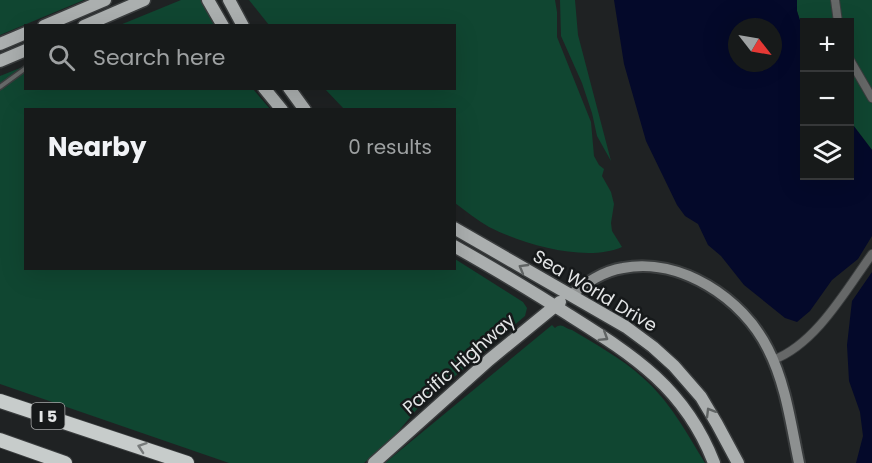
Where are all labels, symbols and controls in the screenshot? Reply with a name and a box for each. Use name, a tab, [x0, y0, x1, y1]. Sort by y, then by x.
north arrow	[728, 18, 782, 72]
map controls	[800, 18, 854, 180]
button: +	[800, 18, 854, 72]
search box	[24, 24, 456, 90]
icon: search	[45, 41, 78, 74]
text: Search here	[93, 42, 226, 73]
button: −	[800, 72, 854, 126]
button: layers	[800, 126, 854, 180]
text: Nearby	[48, 129, 146, 165]
text: 0 results	[348, 133, 432, 161]
street label: Sea World Drive	[528, 244, 662, 338]
one-way arrow	[519, 264, 529, 275]
street label: Pacific Highway	[397, 308, 520, 420]
one-way arrow	[598, 329, 608, 341]
road number: I 5	[32, 403, 64, 429]
one-way arrow	[705, 408, 717, 418]
one-way arrow	[137, 442, 148, 455]

